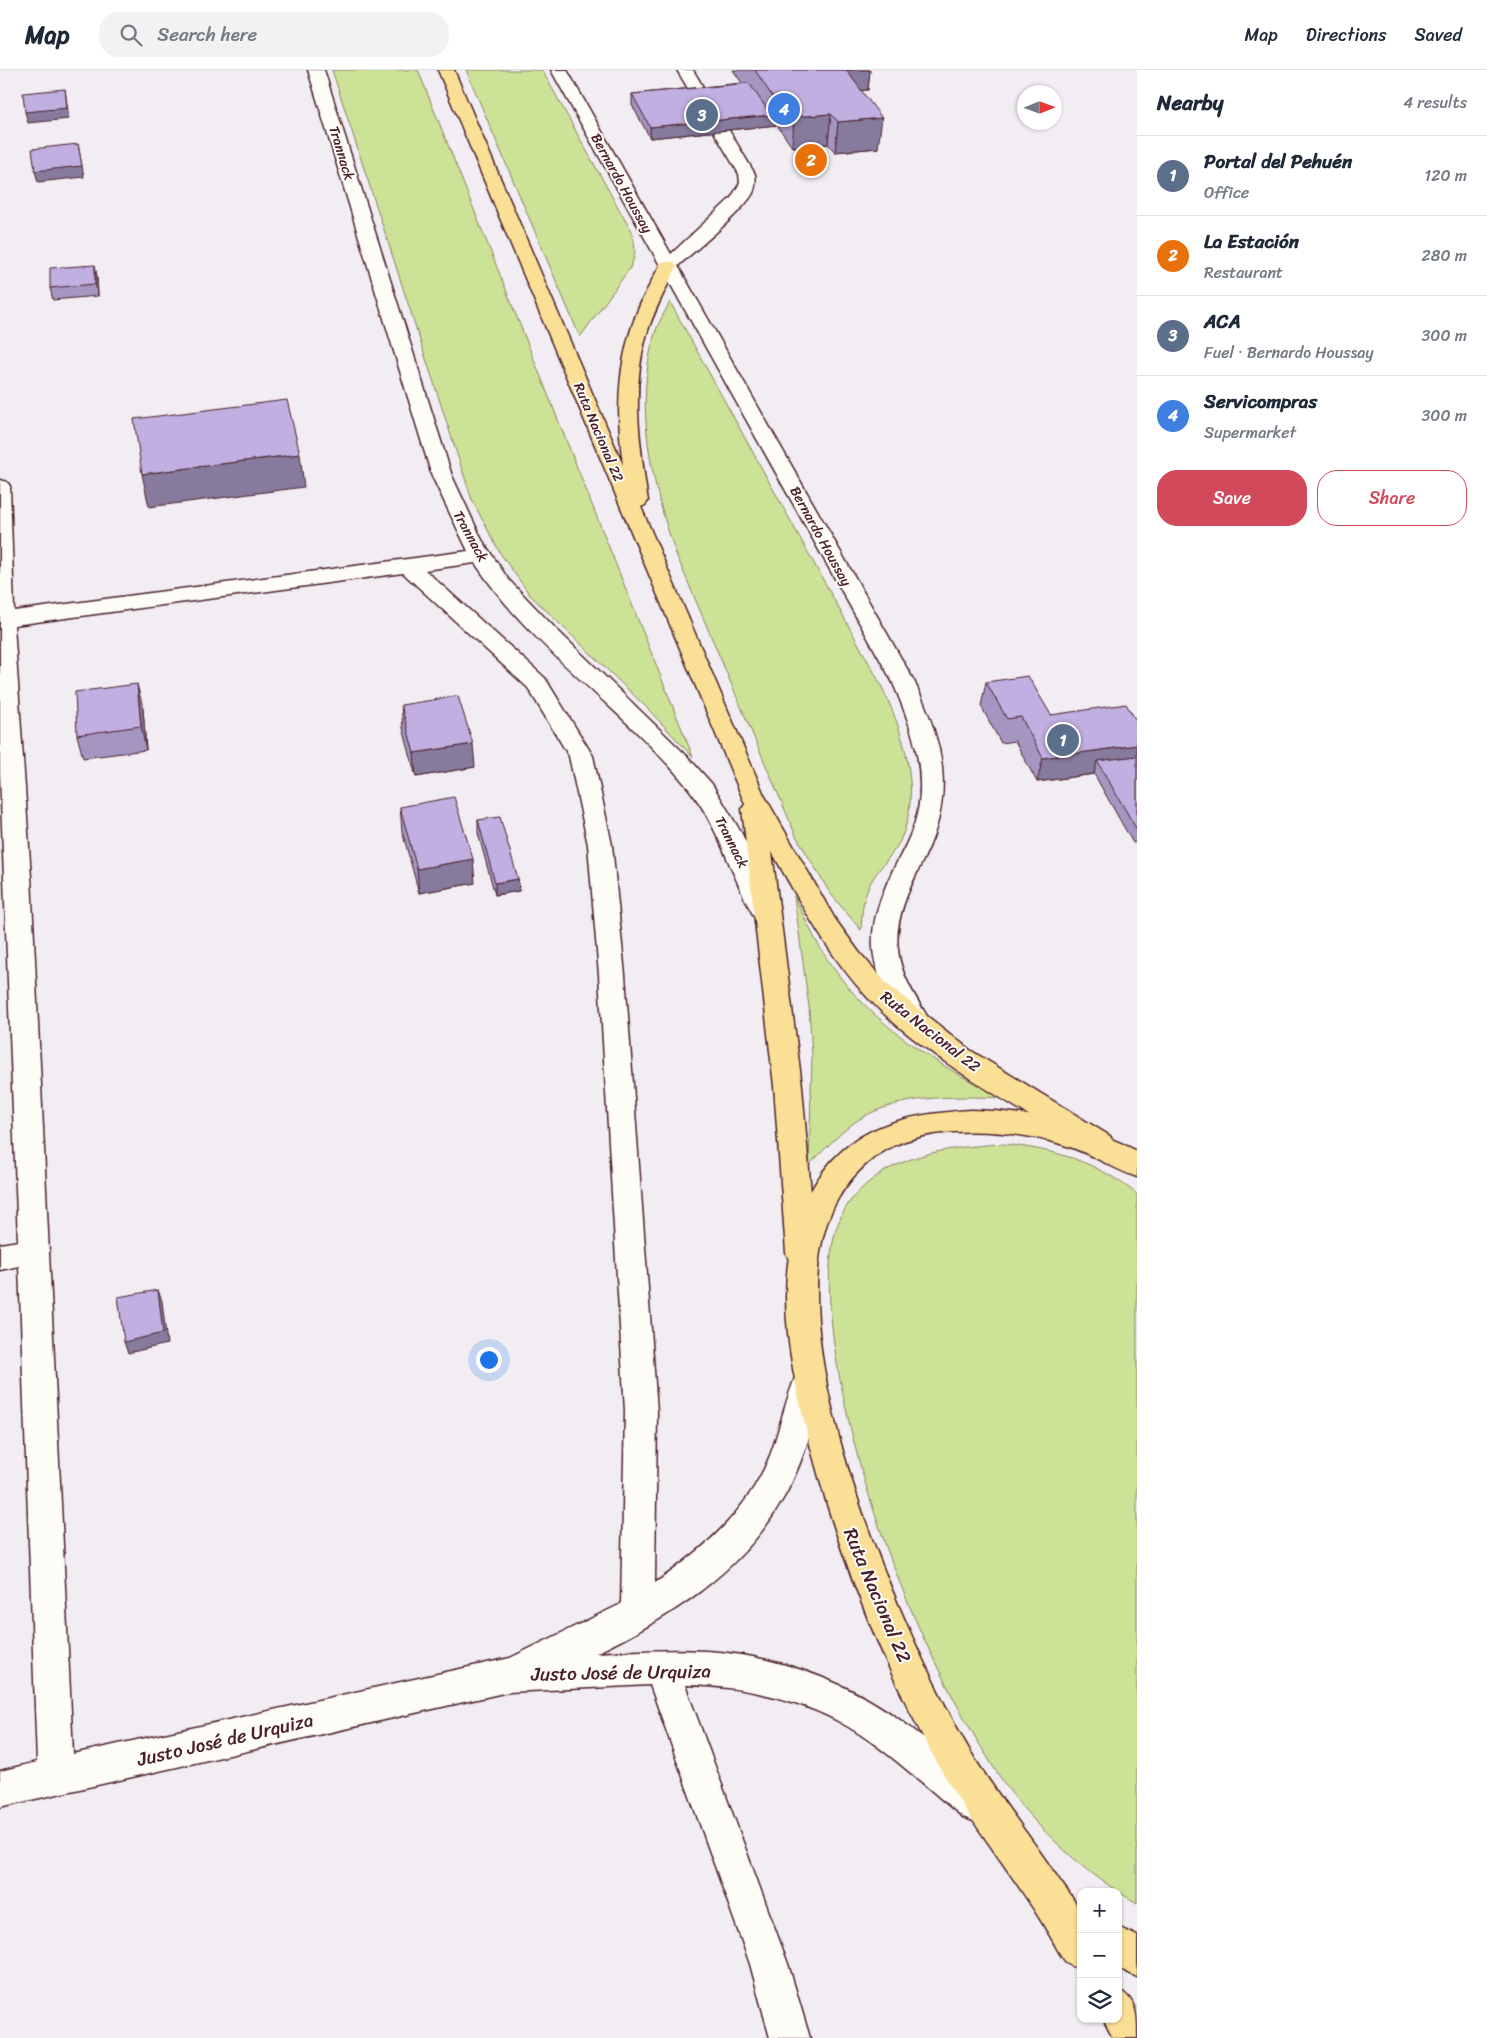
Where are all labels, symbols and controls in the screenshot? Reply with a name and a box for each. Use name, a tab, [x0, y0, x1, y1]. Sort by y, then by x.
search box	[99, 12, 449, 57]
text: Map	[25, 14, 69, 56]
text: Search here	[157, 18, 257, 51]
text: Map	[1245, 19, 1278, 51]
text: Directions	[1306, 19, 1387, 51]
text: Saved	[1415, 19, 1462, 51]
icon: search	[117, 21, 145, 49]
text: Nearby	[1157, 84, 1223, 122]
north arrow	[1017, 85, 1062, 130]
text: 4 results	[1403, 88, 1467, 117]
pin: 4	[768, 90, 800, 128]
pin: 3	[686, 96, 718, 134]
street label: Trannack	[321, 123, 362, 184]
street label: Bernardo Houssay	[584, 129, 660, 238]
pin: 2	[795, 141, 827, 179]
text: Portal del Pehuén	[1204, 145, 1352, 178]
text: 1	[1170, 161, 1176, 190]
text: 120 m	[1424, 161, 1467, 190]
text: Office	[1204, 178, 1249, 207]
text: La Estación	[1204, 225, 1299, 258]
text: 2	[1168, 241, 1178, 270]
text: 280 m	[1422, 241, 1467, 270]
text: Restaurant	[1204, 258, 1283, 287]
text: ACA	[1204, 305, 1241, 338]
text: 3	[1169, 321, 1177, 350]
text: 300 m	[1422, 321, 1467, 350]
text: Fuel · Bernardo Houssay	[1204, 338, 1374, 367]
street label: Ruta Nacional 22	[566, 379, 631, 486]
text: Servicompras	[1204, 385, 1317, 418]
text: 4	[1168, 401, 1178, 430]
text: 300 m	[1422, 401, 1467, 430]
text: Supermarket	[1204, 418, 1296, 447]
button: Save	[1157, 470, 1307, 526]
button: Share	[1317, 470, 1467, 526]
street label: Bernardo Houssay	[783, 482, 859, 591]
street label: Trannack	[446, 506, 495, 567]
pin: 1	[1047, 721, 1079, 759]
street label: Trannack	[708, 812, 756, 873]
street label: Ruta Nacional 22	[874, 983, 987, 1080]
your location	[476, 1347, 502, 1373]
street label: Ruta Nacional 22	[834, 1523, 921, 1668]
street label: Justo José de Urquiza	[530, 1654, 712, 1691]
street label: Justo José de Urquiza	[133, 1703, 317, 1776]
map controls	[1077, 1888, 1122, 2023]
button: +	[1077, 1888, 1122, 1933]
button: −	[1077, 1933, 1122, 1978]
button: layers	[1077, 1978, 1122, 2023]

